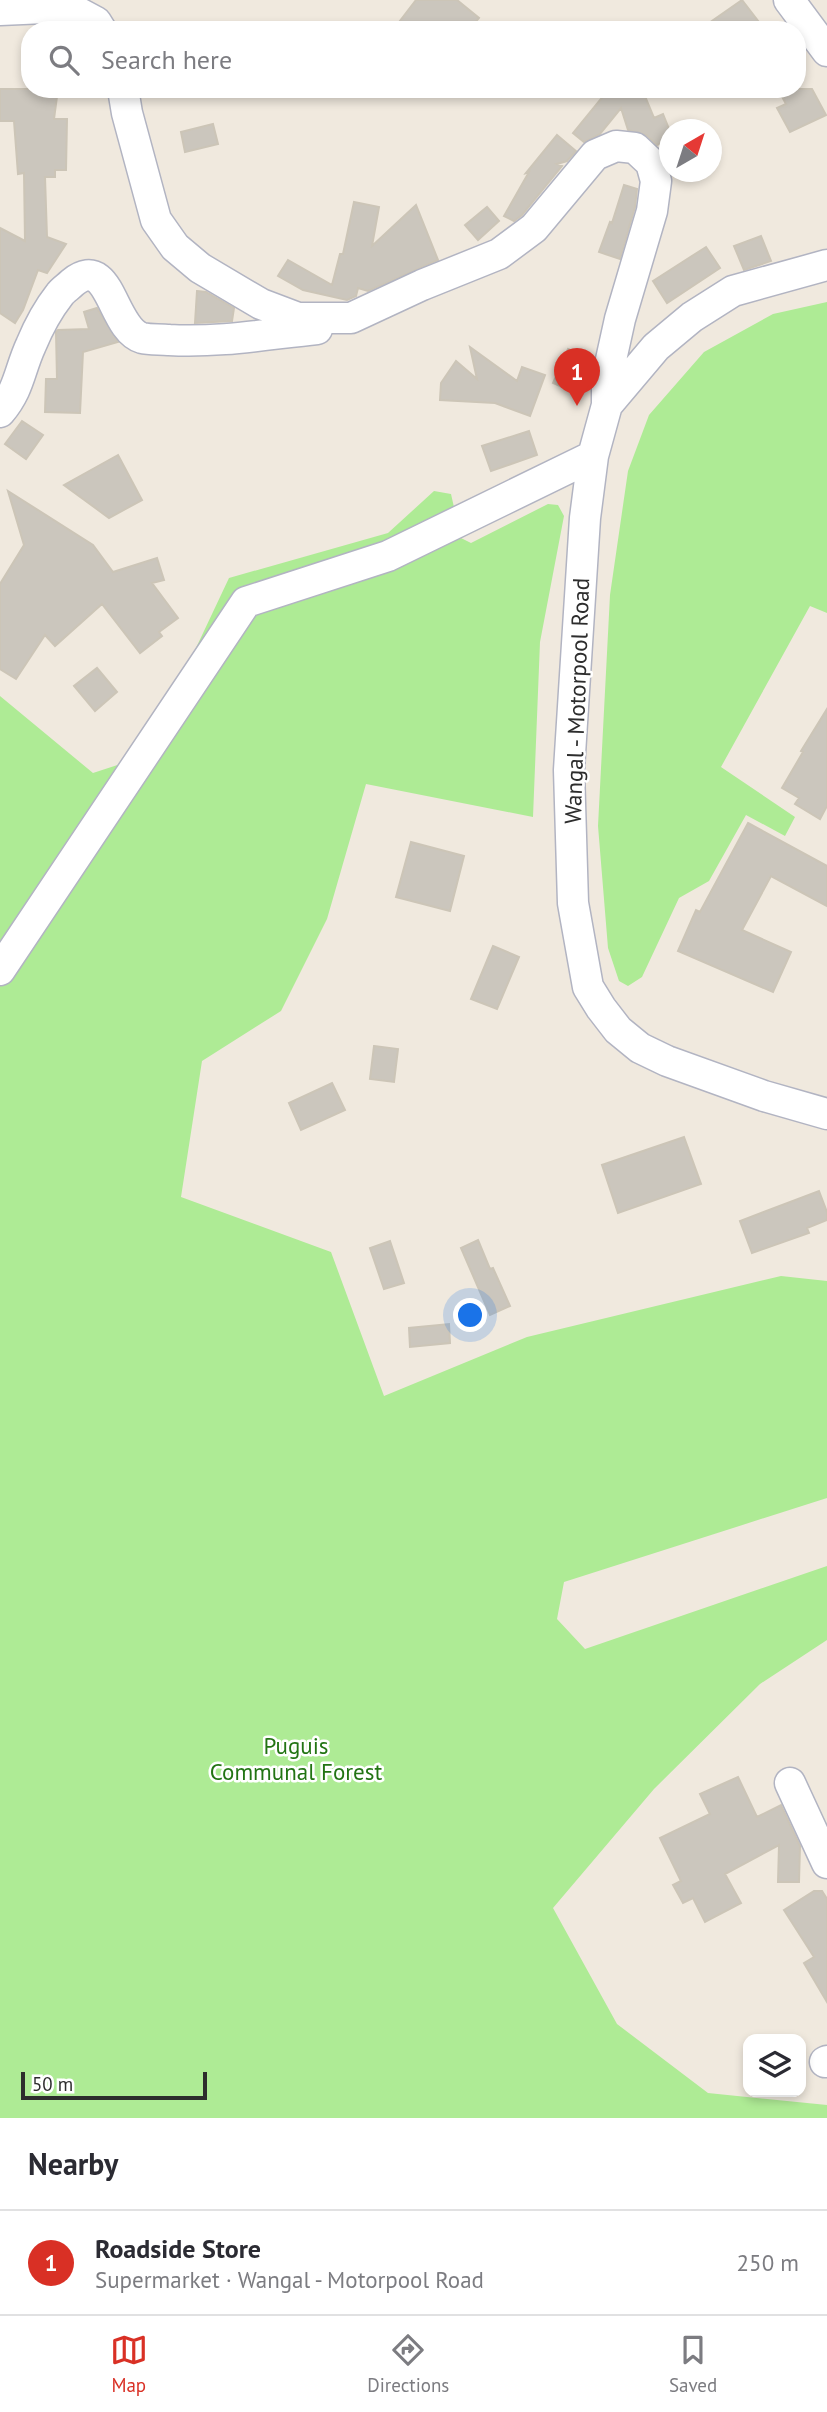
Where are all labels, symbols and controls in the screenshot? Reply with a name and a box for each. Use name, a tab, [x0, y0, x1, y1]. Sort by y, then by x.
search box	[21, 21, 806, 98]
icon: search	[45, 41, 83, 79]
text: Search here	[101, 43, 232, 76]
north arrow	[659, 119, 722, 182]
pin: 1	[554, 348, 600, 406]
street label: Wangal - Motorpool Road	[558, 577, 595, 825]
your location	[453, 1298, 487, 1332]
park label: Puguis Communal Forest	[210, 1731, 382, 1786]
map controls	[743, 2034, 806, 2097]
button: layers	[743, 2034, 806, 2097]
scale bar	[21, 2069, 206, 2101]
text: 50 m	[32, 2072, 73, 2096]
text: Nearby	[28, 2144, 118, 2183]
text: Roadside Store	[95, 2232, 261, 2265]
text: 1	[44, 2248, 58, 2277]
text: 250 m	[737, 2248, 799, 2277]
text: Supermarket · Wangal - Motorpool Road	[95, 2265, 484, 2294]
tab: Map	[110, 2331, 148, 2397]
tab: Directions	[367, 2331, 449, 2397]
tab: Saved	[669, 2331, 717, 2397]

